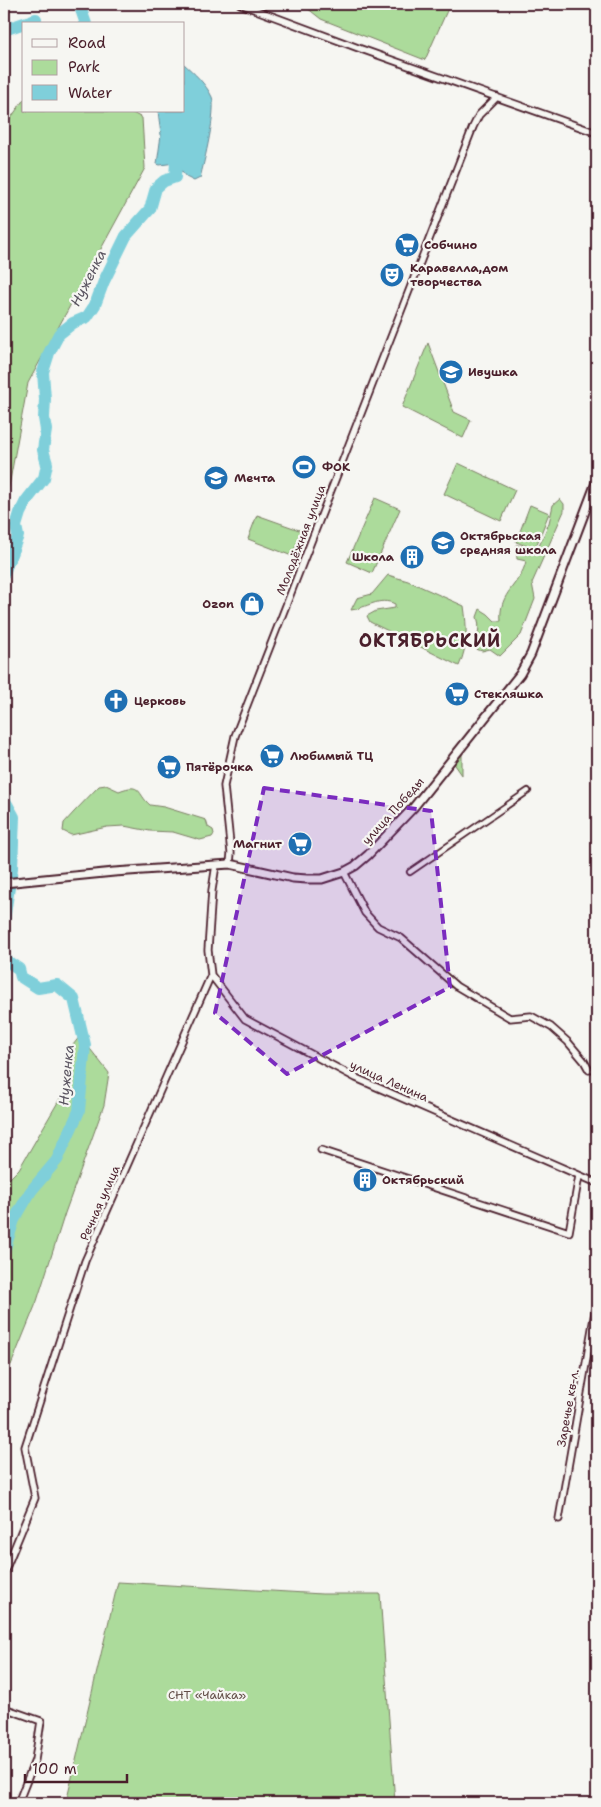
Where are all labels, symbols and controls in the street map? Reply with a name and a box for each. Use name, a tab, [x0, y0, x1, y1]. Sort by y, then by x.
legend	[22, 22, 185, 112]
text: Road	[68, 33, 106, 53]
text: Park	[68, 57, 100, 77]
text: Water	[68, 83, 112, 103]
supermarket icon: Собчино	[394, 232, 420, 258]
place label: Собчино	[424, 237, 478, 253]
water label: Нуженка	[66, 247, 110, 309]
place label: Каравелла,дом творчества	[410, 260, 508, 290]
theatre icon: Каравелла,дом творчества	[379, 262, 405, 288]
school or university icon: Ивушка	[438, 359, 464, 385]
place label: Ивушка	[468, 364, 518, 380]
sports icon: ФОК	[291, 454, 317, 480]
place label: ФОК	[322, 459, 351, 475]
school or university icon: Мечта	[203, 465, 229, 491]
place label: Мечта	[234, 470, 276, 486]
street label: Молодёжная улица	[273, 482, 330, 597]
place label: Октябрьская средняя школа	[460, 528, 557, 558]
school or university icon: Октябрьская средняя школа	[430, 530, 456, 556]
building icon: Школа	[399, 544, 425, 570]
place label: Школа	[352, 549, 395, 565]
shop icon: Ozon	[239, 591, 265, 617]
place label: Ozon	[202, 596, 234, 612]
district label: ОКТЯБРЬСКИЙ	[359, 628, 501, 653]
supermarket icon: Стекляшка	[444, 681, 470, 707]
place label: Стекляшка	[474, 686, 544, 702]
church icon: Церковь	[103, 688, 129, 714]
place label: Церковь	[134, 693, 186, 709]
supermarket icon: Любимый ТЦ	[259, 743, 285, 769]
place label: Любимый ТЦ	[290, 748, 373, 764]
supermarket icon: Пятёрочка	[156, 754, 182, 780]
place label: Пятёрочка	[186, 759, 254, 775]
street label: улица Победы	[359, 774, 427, 848]
supermarket icon: Магнит	[287, 831, 313, 857]
place label: Магнит	[233, 836, 283, 852]
water label: Нуженка	[54, 1044, 78, 1106]
street label: улица Ленина	[347, 1057, 431, 1106]
street label: Речная улица	[76, 1162, 124, 1243]
building icon: Октябрьский	[352, 1167, 378, 1193]
place label: Октябрьский	[382, 1172, 465, 1188]
street label: Заречье кв-л.	[553, 1368, 583, 1448]
park label: СНТ «Чайка»	[168, 1687, 246, 1703]
scale bar	[25, 1752, 128, 1784]
text: 100 m	[32, 1759, 77, 1779]

